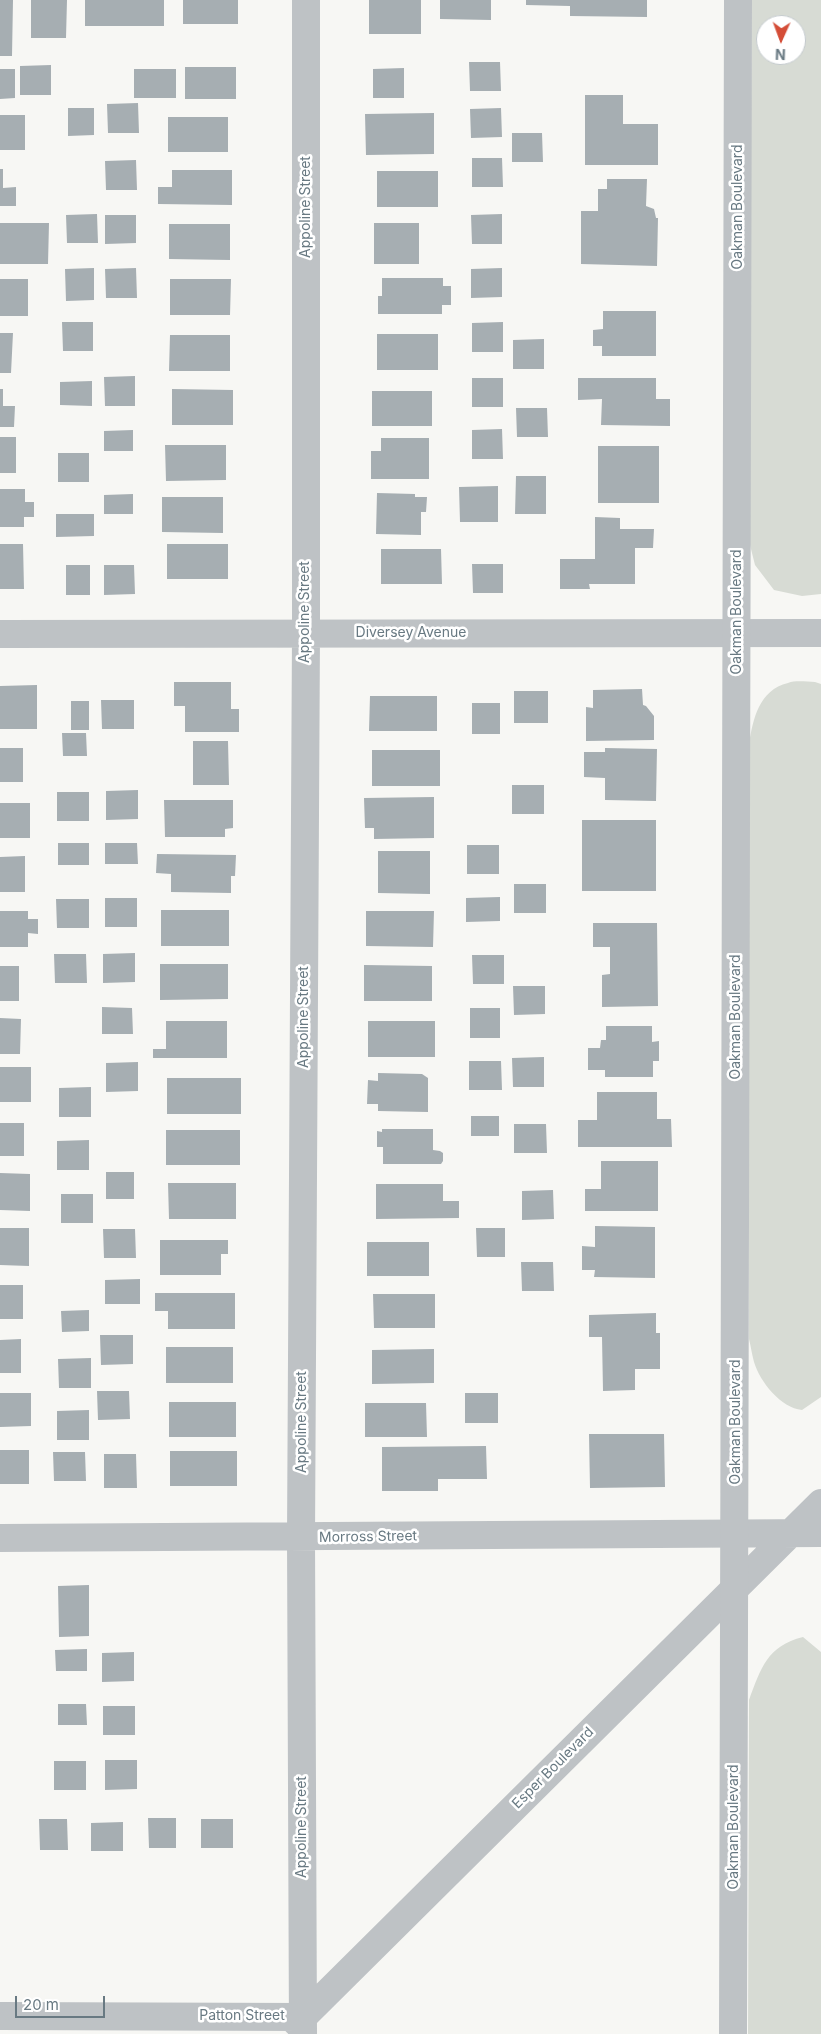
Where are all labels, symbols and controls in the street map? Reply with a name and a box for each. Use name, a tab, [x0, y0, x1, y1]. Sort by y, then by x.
north arrow	[756, 15, 806, 65]
text: N	[775, 46, 786, 63]
street label: Oakman Boulevard	[730, 145, 746, 269]
street label: Appoline Street	[298, 156, 314, 258]
street label: Oakman Boulevard	[729, 550, 745, 674]
street label: Appoline Street	[297, 561, 313, 663]
street label: Diversey Avenue	[356, 625, 466, 641]
street label: Oakman Boulevard	[728, 955, 744, 1079]
street label: Appoline Street	[296, 966, 312, 1068]
street label: Oakman Boulevard	[728, 1360, 744, 1484]
street label: Appoline Street	[294, 1371, 310, 1473]
street label: Morross Street	[319, 1528, 417, 1546]
street label: Esper Boulevard	[509, 1724, 597, 1812]
street label: Oakman Boulevard	[726, 1765, 742, 1889]
street label: Appoline Street	[294, 1776, 310, 1878]
scale bar	[18, 1986, 108, 2018]
text: 20 m	[23, 1995, 59, 2014]
street label: Patton Street	[199, 2008, 285, 2024]

